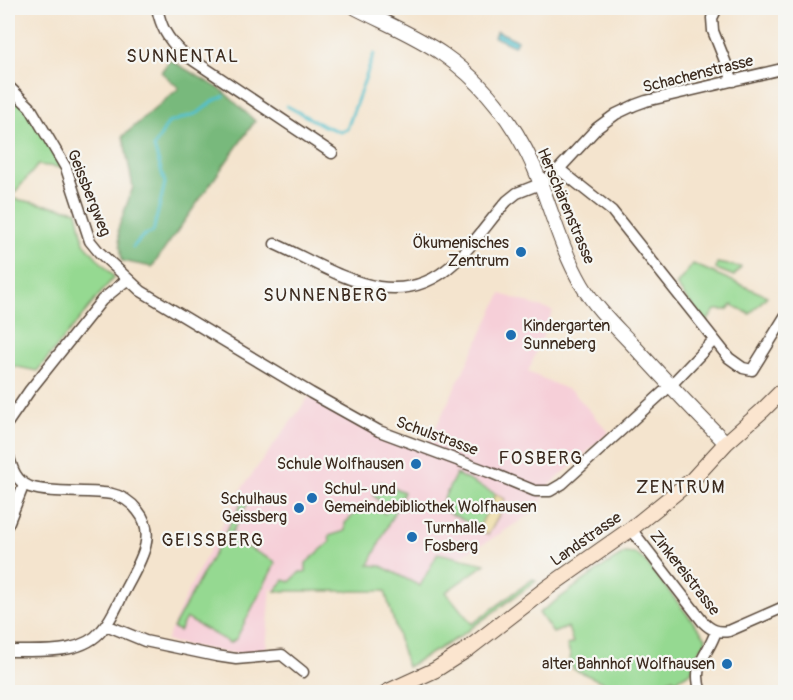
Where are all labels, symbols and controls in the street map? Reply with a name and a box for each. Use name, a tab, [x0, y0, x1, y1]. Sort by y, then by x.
district label: SUNNENTAL	[126, 45, 240, 68]
street label: Schachenstrasse	[641, 51, 755, 97]
street label: Herschärenstrasse	[533, 145, 599, 267]
street label: Geissbergweg	[63, 147, 115, 239]
place label: Ökumenisches Zentrum	[412, 233, 509, 271]
marker: Ökumenisches Zentrum	[514, 245, 528, 259]
district label: SUNNENBERG	[263, 284, 389, 307]
place label: Kindergarten Sunneberg	[523, 316, 610, 354]
marker: Kindergarten Sunneberg	[504, 328, 518, 342]
street label: Schulstrasse	[393, 412, 481, 460]
district label: FOSBERG	[498, 447, 584, 470]
place label: Schule Wolfhausen	[277, 454, 404, 474]
marker: Schule Wolfhausen	[409, 457, 423, 471]
district label: ZENTRUM	[636, 476, 726, 499]
place label: Schul- und Gemeindebibliothek Wolfhausen	[324, 479, 537, 517]
place label: Schulhaus Geissberg	[220, 489, 287, 527]
marker: Schul- und Gemeindebibliothek Wolfhausen	[305, 491, 319, 505]
marker: Schulhaus Geissberg	[292, 501, 306, 515]
street label: Landstrasse	[547, 507, 625, 571]
place label: Turnhalle Fosberg	[424, 518, 486, 556]
street label: Zinkereistrasse	[646, 527, 724, 620]
district label: GEISSBERG	[162, 529, 264, 552]
marker: Turnhalle Fosberg	[405, 530, 419, 544]
place label: alter Bahnhof Wolfhausen	[542, 654, 715, 674]
marker: alter Bahnhof Wolfhausen	[720, 657, 734, 671]

